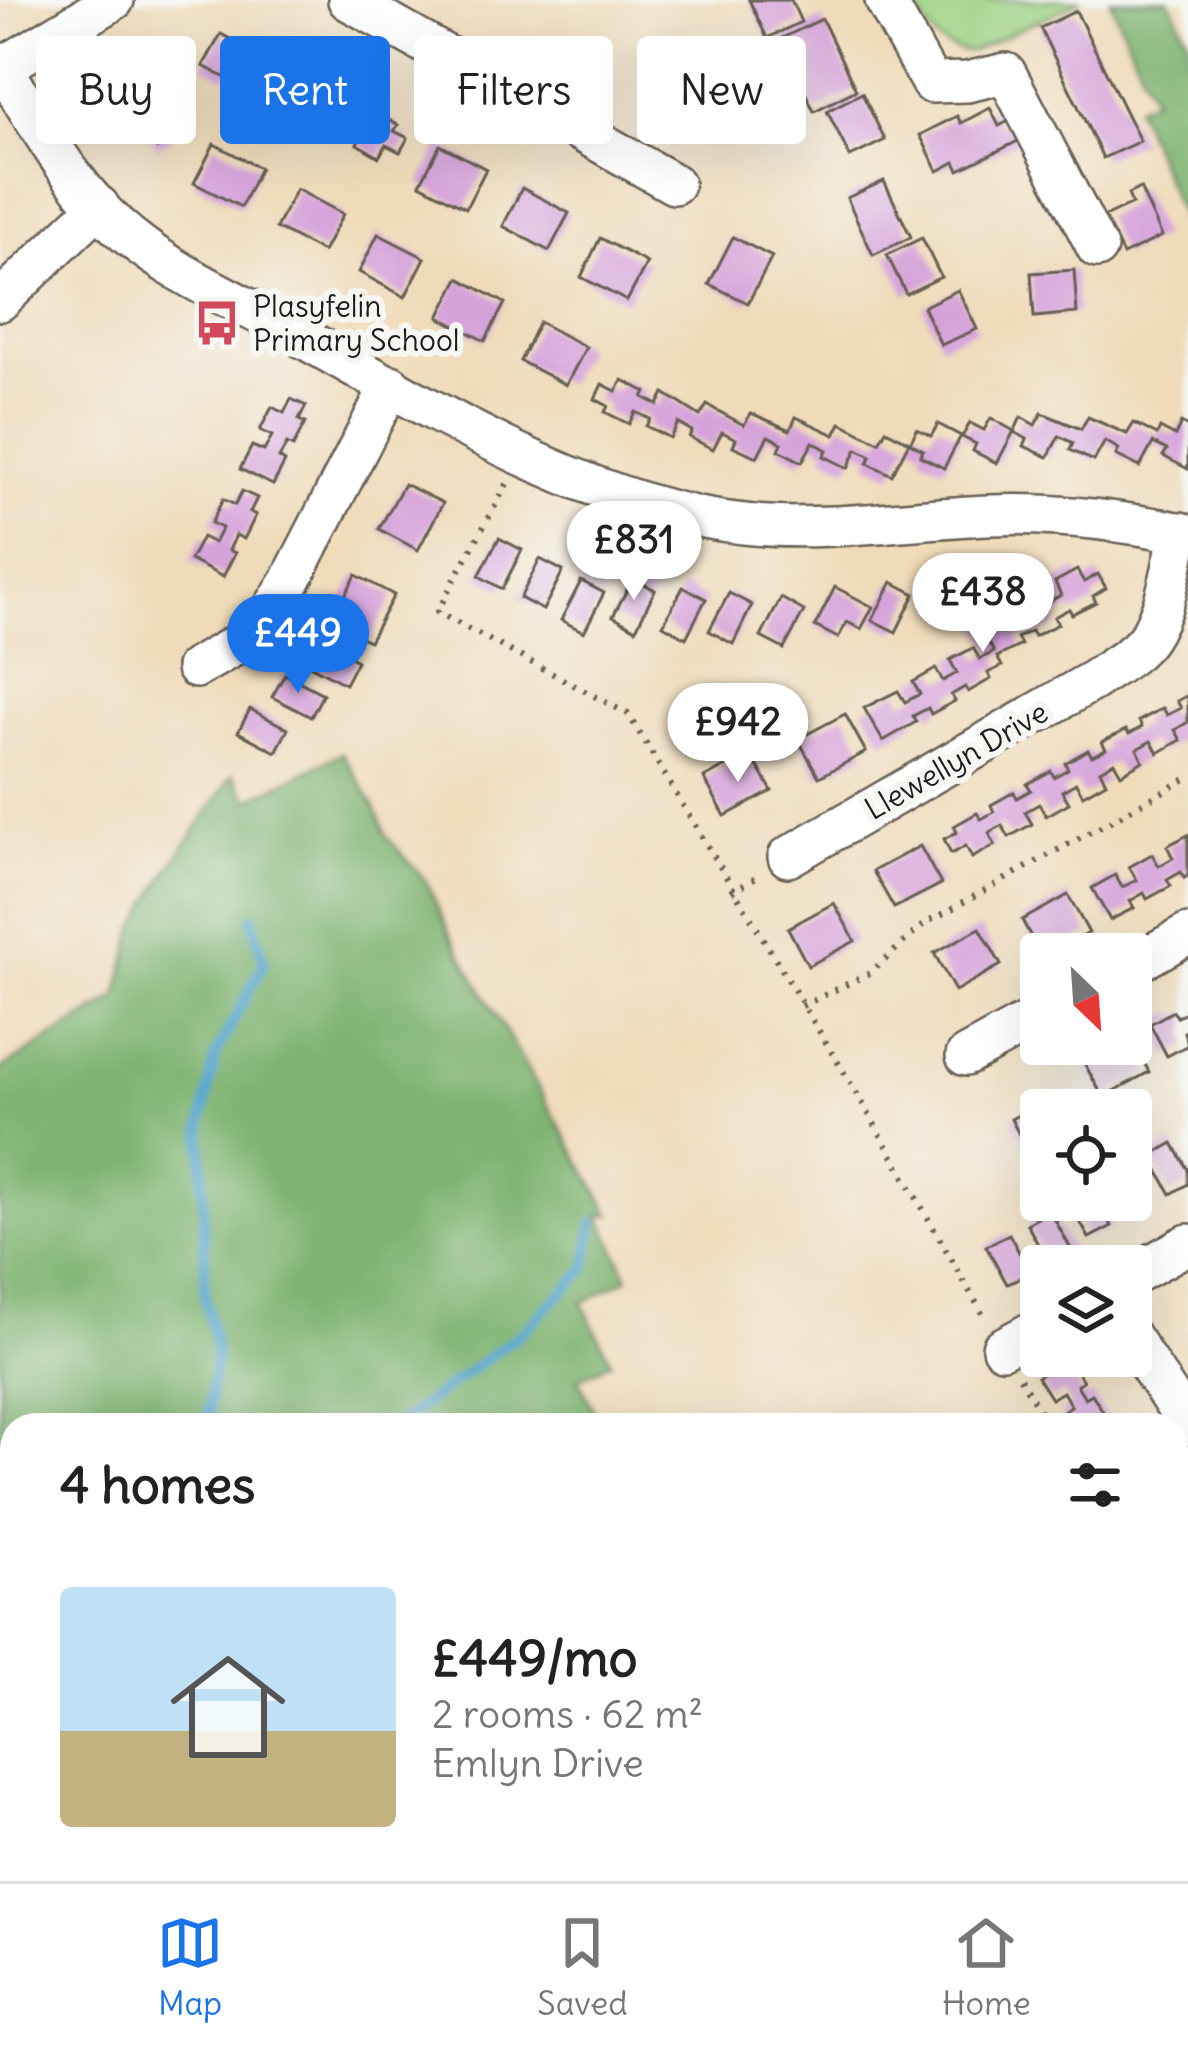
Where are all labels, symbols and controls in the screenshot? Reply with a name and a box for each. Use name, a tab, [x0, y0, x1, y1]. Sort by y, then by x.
chip: Buy	[36, 36, 196, 144]
chip: Rent	[220, 36, 390, 144]
chip: Filters	[414, 36, 613, 144]
chip: New	[637, 36, 806, 144]
place label: Plasyfelin Primary School	[253, 287, 460, 359]
bus stop icon: Plasyfelin Primary School	[192, 298, 242, 348]
pin: £831	[563, 501, 705, 603]
text: £831	[594, 515, 674, 564]
pin: £438	[912, 553, 1054, 655]
text: £438	[939, 567, 1027, 616]
pin: £449	[227, 594, 369, 696]
text: £449	[254, 608, 342, 657]
pin: £942	[667, 683, 809, 785]
street label: Llewellyn Drive	[858, 692, 1054, 828]
text: £942	[694, 697, 782, 746]
north arrow	[1020, 933, 1152, 1065]
map controls	[1020, 933, 1152, 1377]
button: locate	[1020, 1089, 1152, 1221]
button: layers	[1020, 1245, 1152, 1377]
icon: filters	[1062, 1452, 1128, 1518]
text: 4 homes	[60, 1453, 255, 1517]
text: £449/mo	[432, 1626, 637, 1690]
icon: home	[156, 1635, 300, 1779]
text: 2 rooms · 62 m²	[432, 1690, 703, 1739]
text: Emlyn Drive	[432, 1739, 644, 1788]
tab: Map	[157, 1910, 223, 2024]
tab: Saved	[537, 1910, 628, 2024]
tab: Home	[942, 1910, 1031, 2024]

